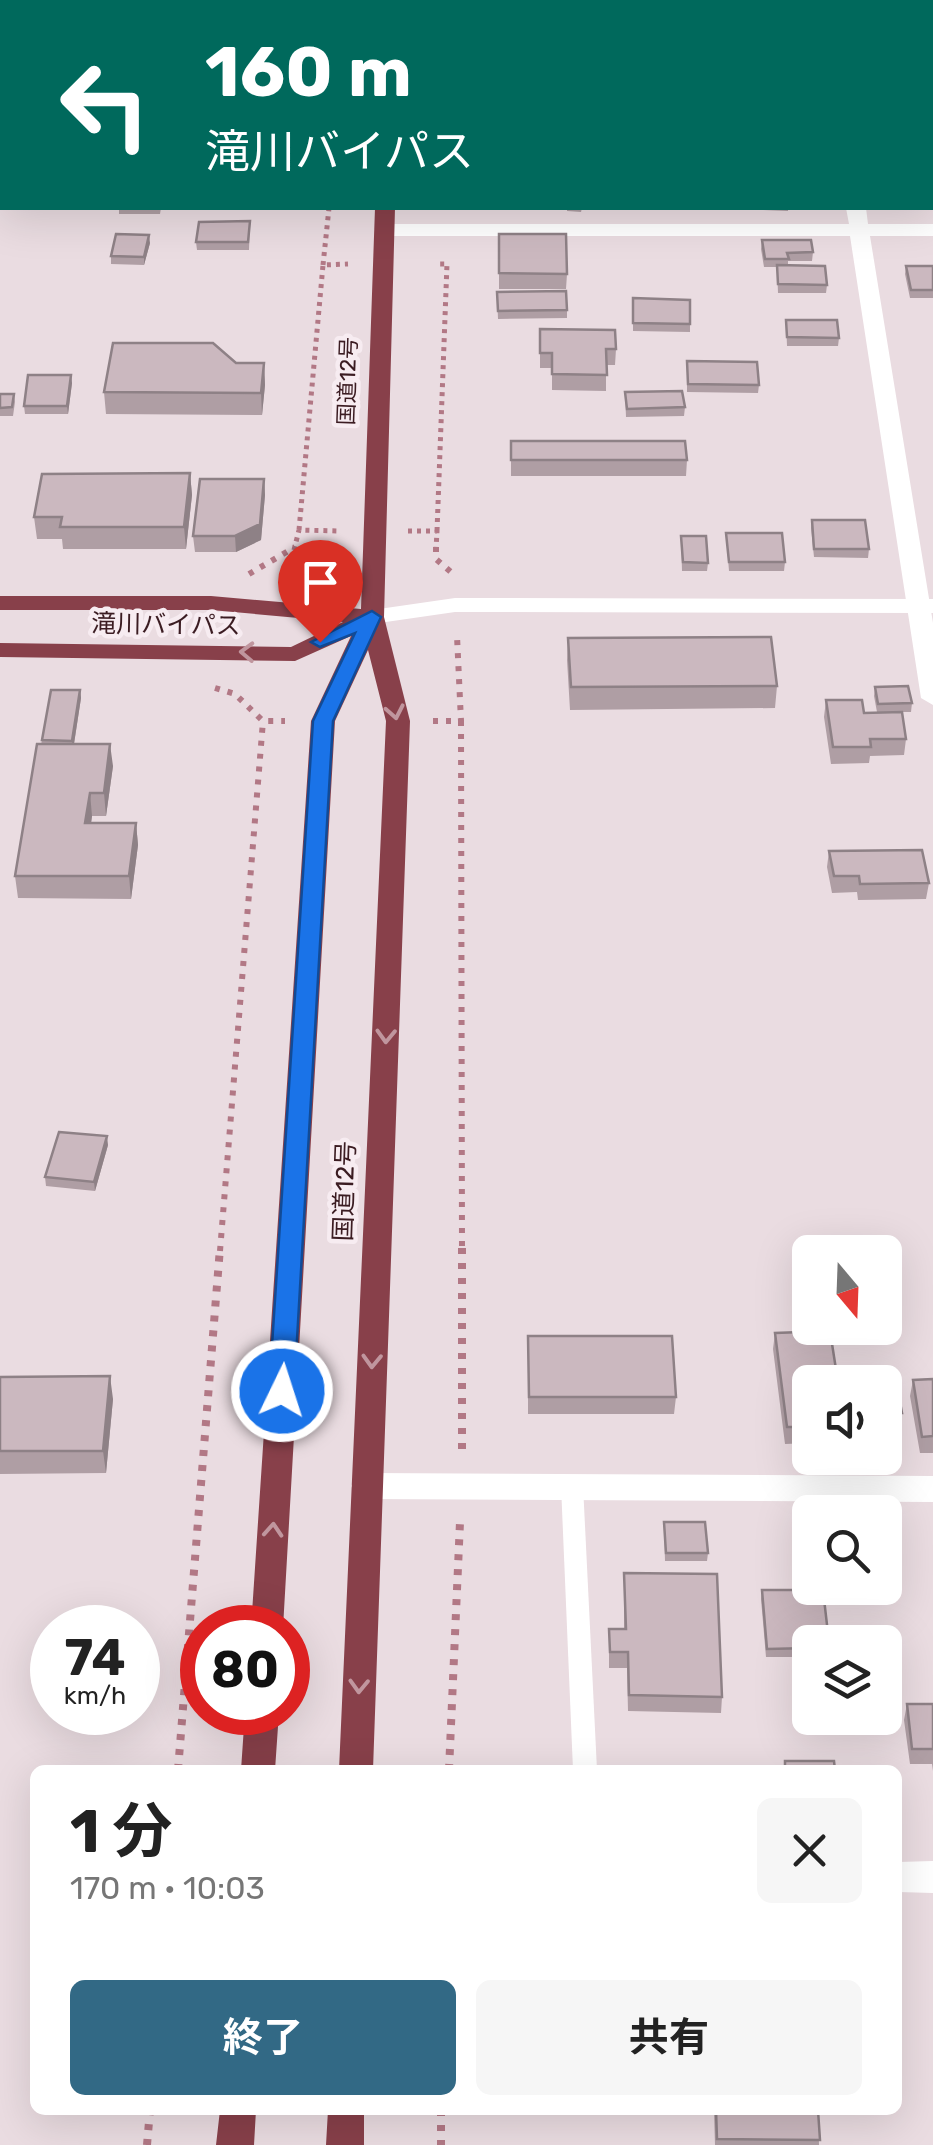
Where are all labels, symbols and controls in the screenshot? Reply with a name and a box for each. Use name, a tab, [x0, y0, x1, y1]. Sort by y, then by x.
text: 160 m	[205, 31, 412, 114]
icon: left	[40, 40, 170, 170]
text: 滝川バイパス	[205, 125, 474, 178]
street label: 国道12号	[332, 336, 363, 426]
pin	[278, 540, 363, 643]
icon: arrive	[293, 555, 348, 610]
street label: 滝川バイパス	[91, 609, 241, 640]
one-way arrow	[239, 642, 255, 663]
one-way arrow	[384, 704, 405, 720]
one-way arrow	[375, 1029, 396, 1045]
street label: 国道12号	[328, 1140, 361, 1242]
north arrow	[792, 1235, 902, 1345]
map controls	[792, 1235, 902, 1735]
position arrow	[230, 1339, 334, 1443]
one-way arrow	[362, 1353, 383, 1369]
button: sound	[792, 1365, 902, 1475]
button: search	[792, 1495, 902, 1605]
one-way arrow	[262, 1522, 283, 1538]
speed limit sign: 80	[180, 1605, 310, 1735]
button: layers	[792, 1625, 902, 1735]
text: 74	[64, 1628, 126, 1688]
one-way arrow	[349, 1678, 370, 1694]
text: km/h	[64, 1681, 126, 1710]
text: 1 分	[70, 1796, 173, 1867]
button: close	[757, 1798, 862, 1903]
text: 170 m · 10:03	[70, 1869, 265, 1907]
button: 終了	[70, 1980, 456, 2095]
button: 共有	[476, 1980, 862, 2095]

